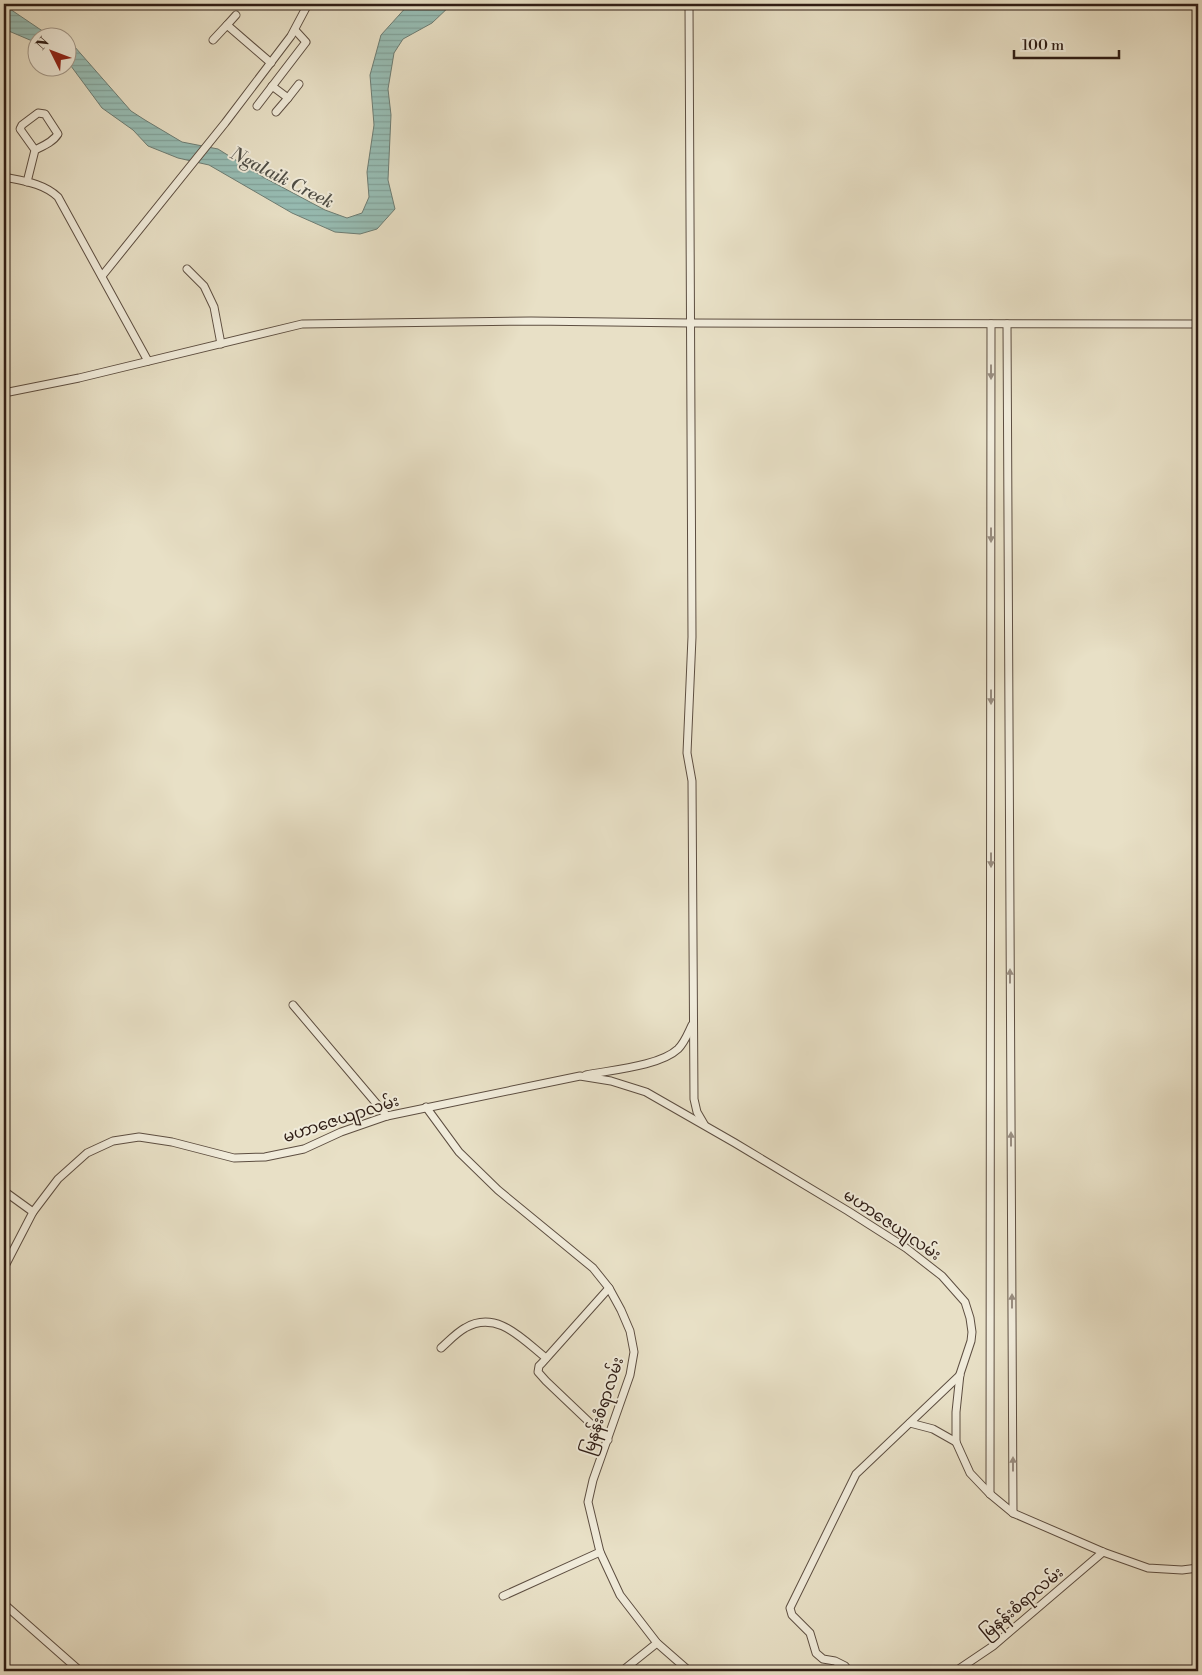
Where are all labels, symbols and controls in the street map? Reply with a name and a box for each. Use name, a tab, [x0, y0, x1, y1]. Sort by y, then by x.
north arrow	[28, 28, 78, 78]
scale bar	[1014, 28, 1120, 60]
text: N	[33, 34, 53, 54]
text: 100 m	[1022, 36, 1064, 55]
water label: Ngalaik Creek	[226, 142, 338, 214]
one-way arrow	[987, 365, 995, 381]
one-way arrow	[987, 527, 995, 543]
one-way arrow	[987, 690, 995, 706]
one-way arrow	[987, 852, 995, 868]
one-way arrow	[1006, 968, 1014, 984]
street label: မဟာဇေယျာလမ်း	[280, 1089, 402, 1150]
one-way arrow	[1007, 1131, 1015, 1147]
street label: မဟာဇေယျလမ်း	[838, 1183, 946, 1267]
one-way arrow	[1008, 1293, 1016, 1309]
street label: မြနန်းစံရာလမ်း	[576, 1354, 631, 1458]
one-way arrow	[1009, 1456, 1017, 1472]
street label: မြနန်းစံရာလမ်း	[975, 1561, 1069, 1646]

